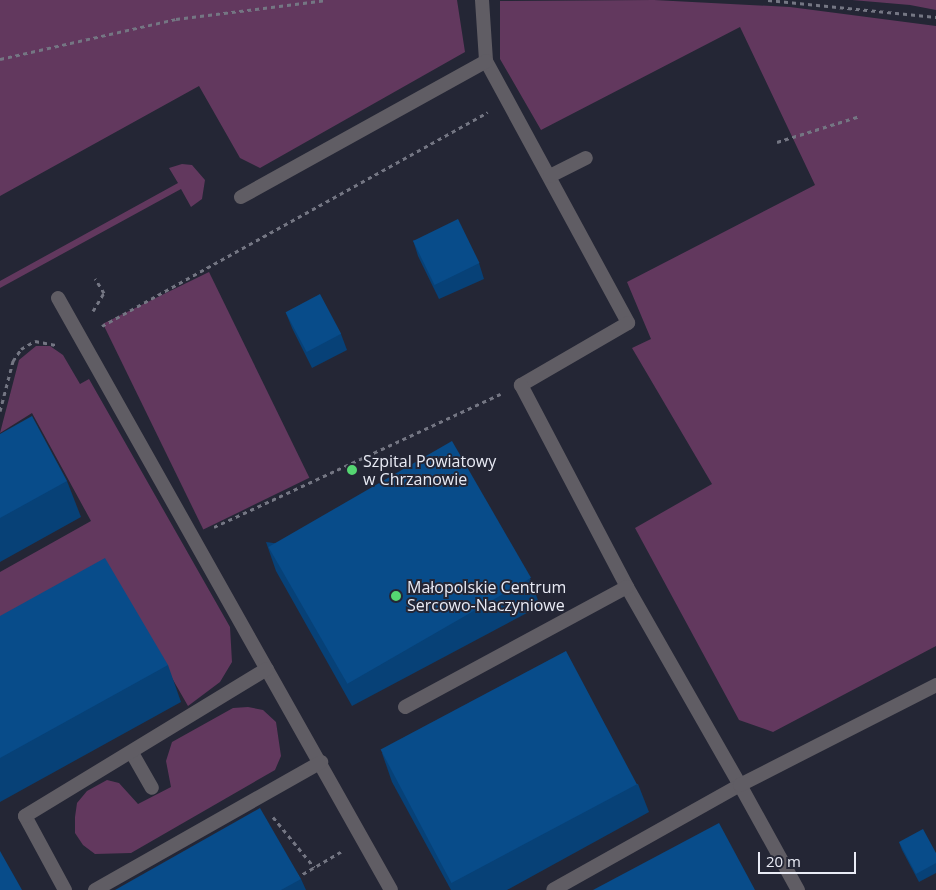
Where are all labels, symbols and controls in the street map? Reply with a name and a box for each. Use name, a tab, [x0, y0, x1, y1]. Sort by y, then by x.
place label: Szpital Powiatowy w Chrzanowie	[363, 451, 496, 489]
marker: Szpital Powiatowy w Chrzanowie	[345, 463, 359, 477]
place label: Małopolskie Centrum Sercowo-Naczyniowe	[407, 577, 566, 615]
marker: Małopolskie Centrum Sercowo-Naczyniowe	[389, 589, 403, 603]
scale bar	[761, 842, 858, 874]
text: 20 m	[766, 851, 801, 871]

